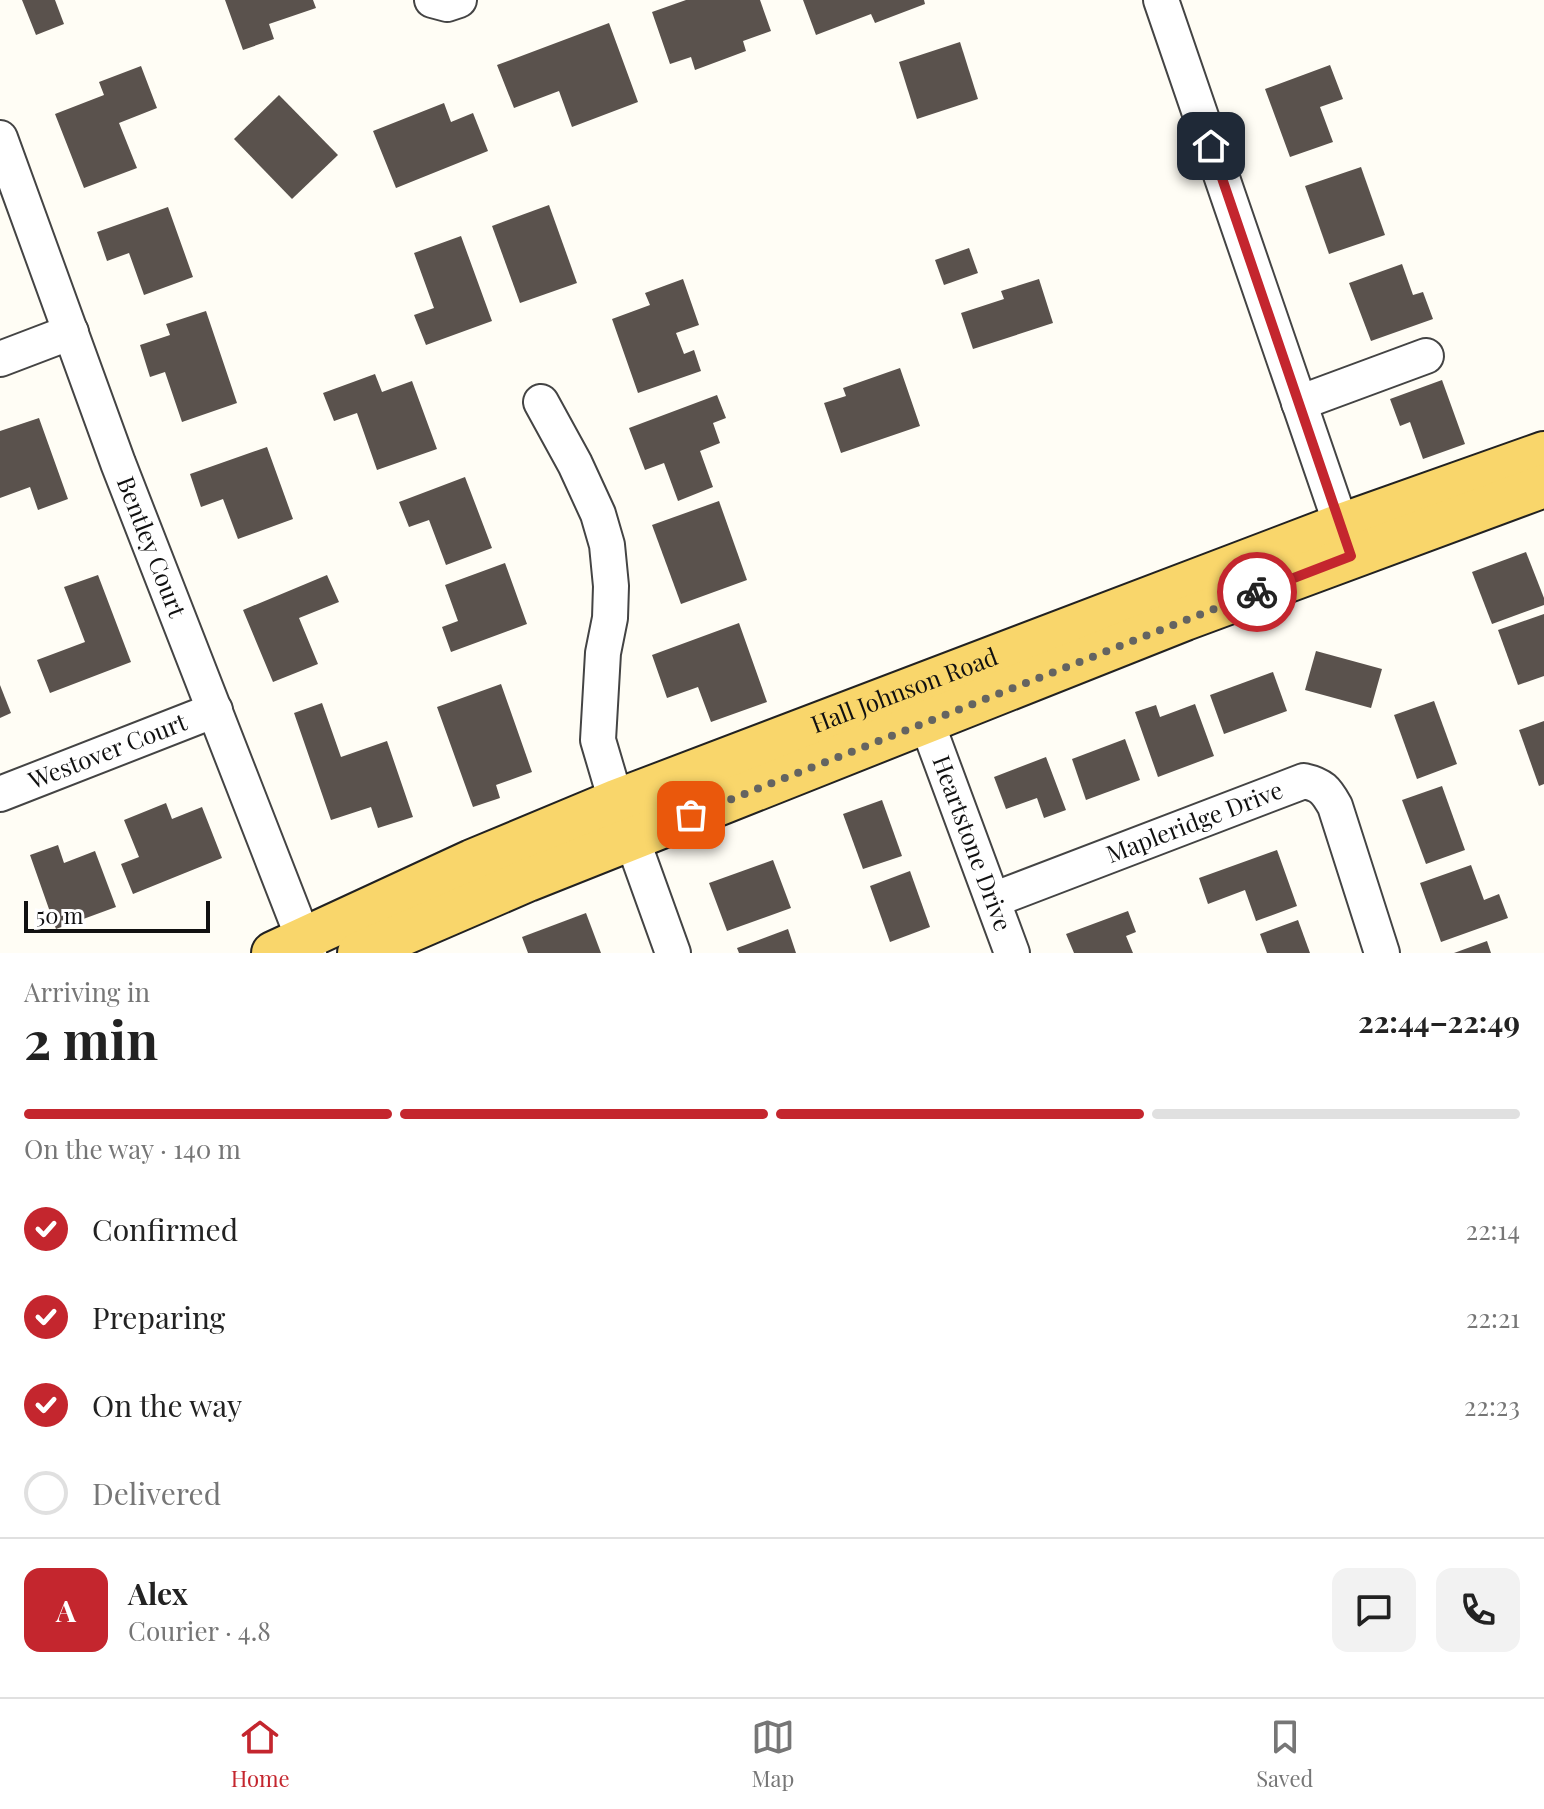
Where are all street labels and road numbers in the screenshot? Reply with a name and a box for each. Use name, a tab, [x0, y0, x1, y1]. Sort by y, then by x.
street label: Bentley Court	[111, 471, 195, 622]
street label: Hall Johnson Road	[806, 639, 1002, 739]
street label: Westover Court	[23, 704, 191, 796]
street label: Heartstone Drive	[926, 751, 1020, 935]
street label: Mapleridge Drive	[1101, 773, 1287, 869]

